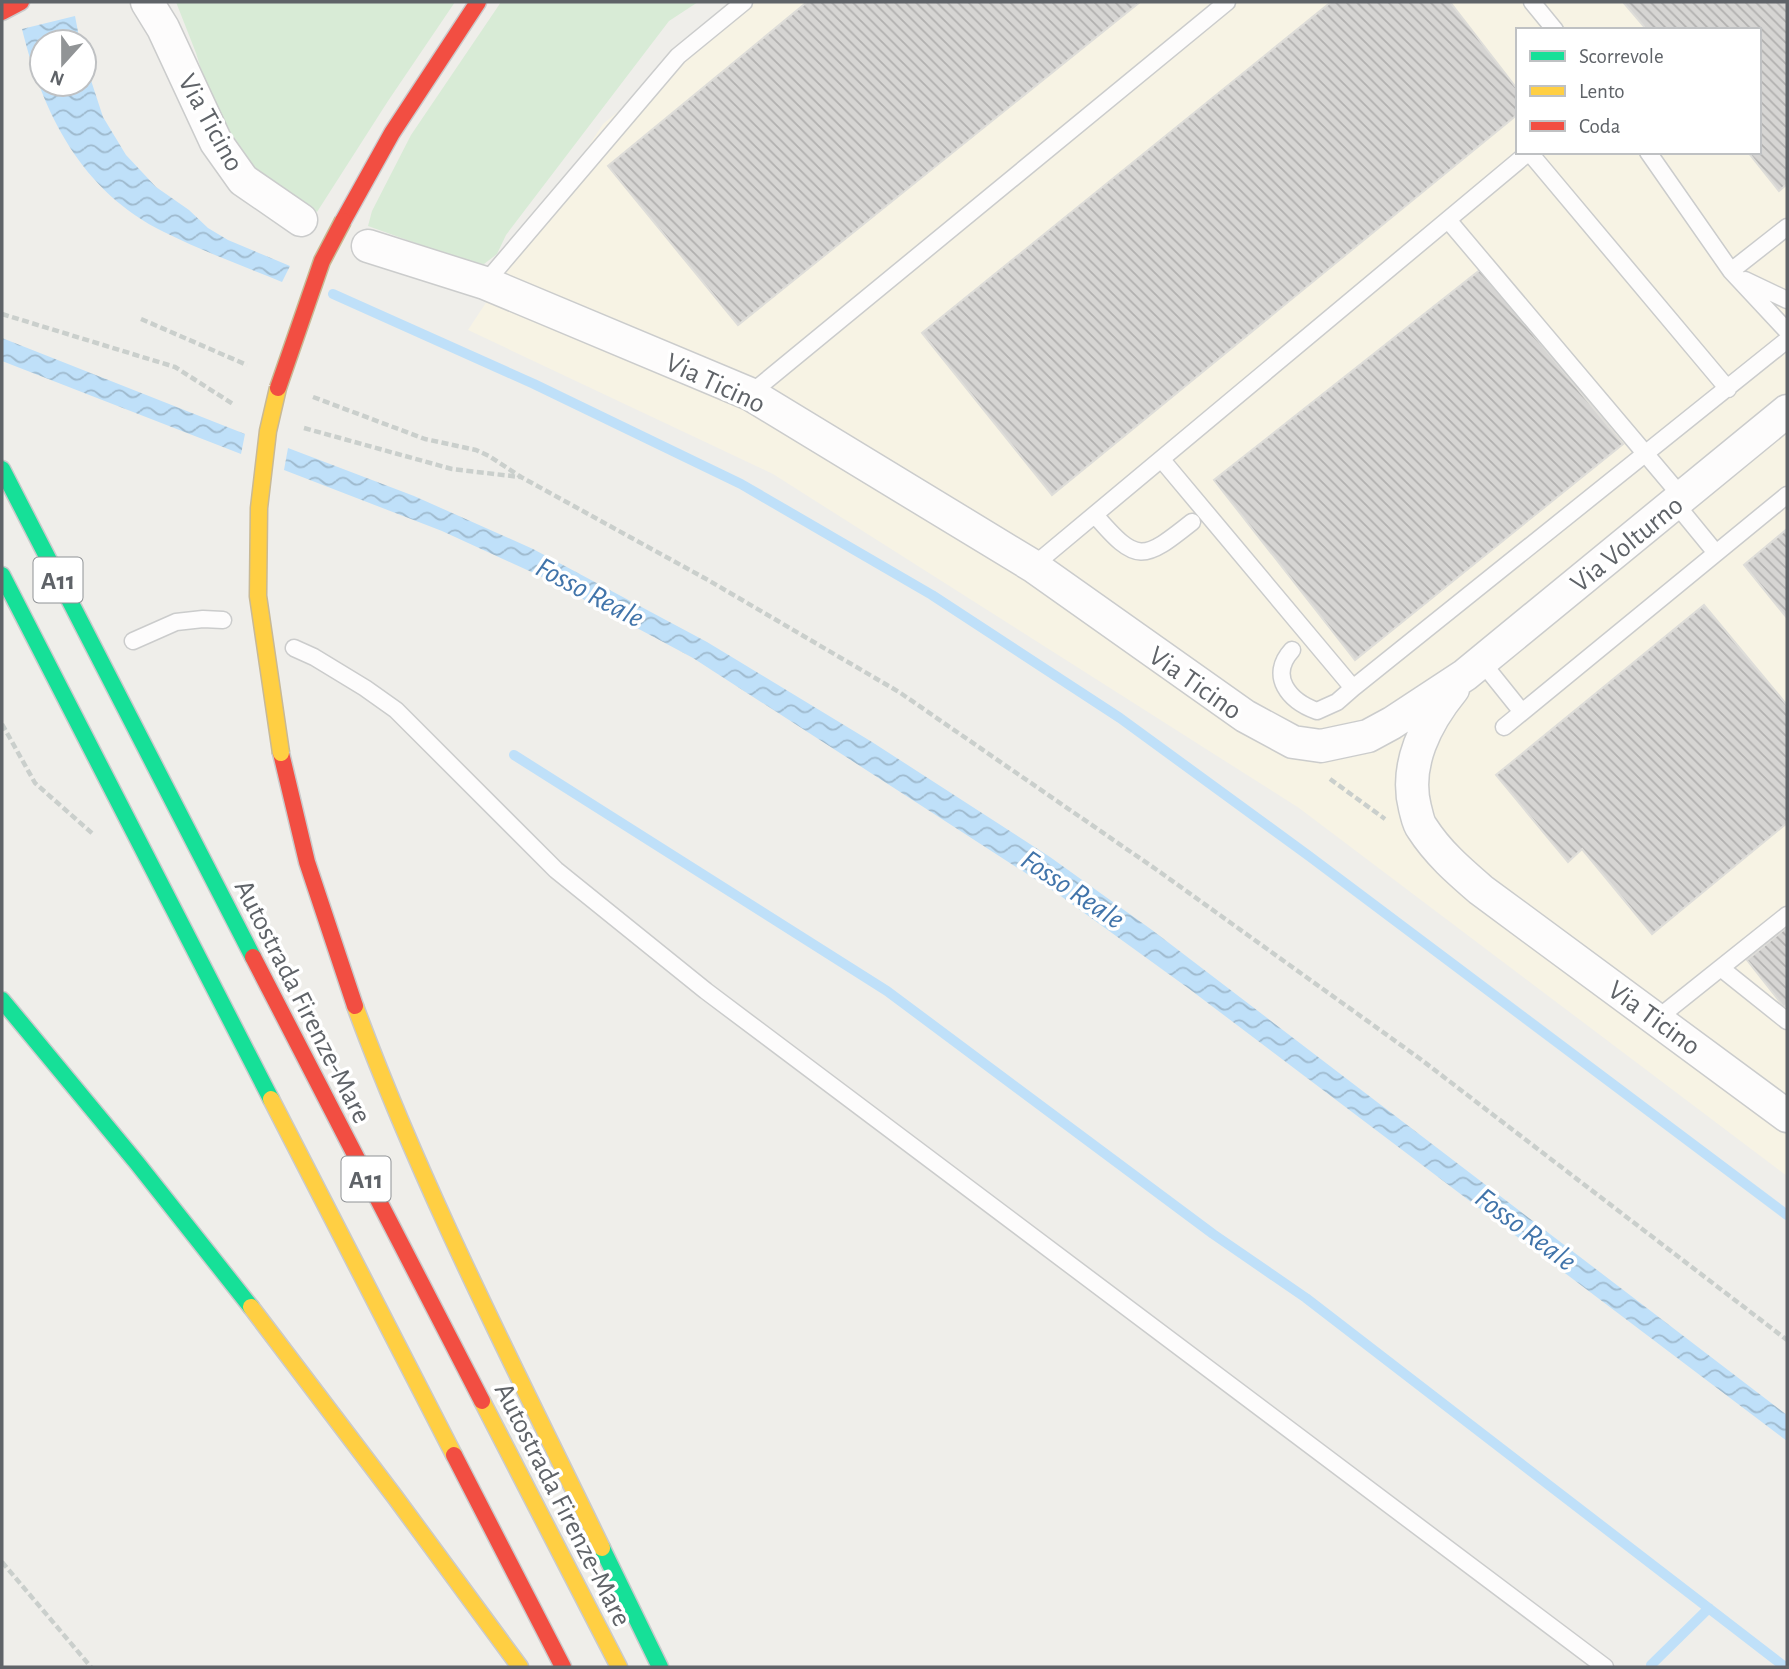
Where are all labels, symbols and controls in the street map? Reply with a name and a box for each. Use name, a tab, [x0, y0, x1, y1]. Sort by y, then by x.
north arrow	[28, 28, 98, 98]
legend	[1516, 28, 1761, 154]
text: Scorrevole	[1579, 46, 1664, 67]
text: N	[48, 66, 67, 89]
street label: Via Ticino	[172, 70, 248, 176]
text: Lento	[1579, 81, 1625, 102]
text: Coda	[1579, 116, 1621, 137]
street label: Via Ticino	[661, 349, 769, 419]
street label: Via Volturno	[1566, 491, 1689, 598]
water label: Fosso Reale	[531, 552, 648, 634]
road number: A11	[34, 558, 82, 602]
street label: Via Ticino	[1143, 642, 1246, 726]
water label: Fosso Reale	[1015, 845, 1130, 935]
street label: Autostrada Firenze-Mare	[229, 876, 376, 1128]
street label: Via Ticino	[1603, 976, 1705, 1061]
road number: A11	[342, 1156, 390, 1202]
water label: Fosso Reale	[1469, 1182, 1581, 1277]
street label: Autostrada Firenze-Mare	[489, 1379, 636, 1631]

